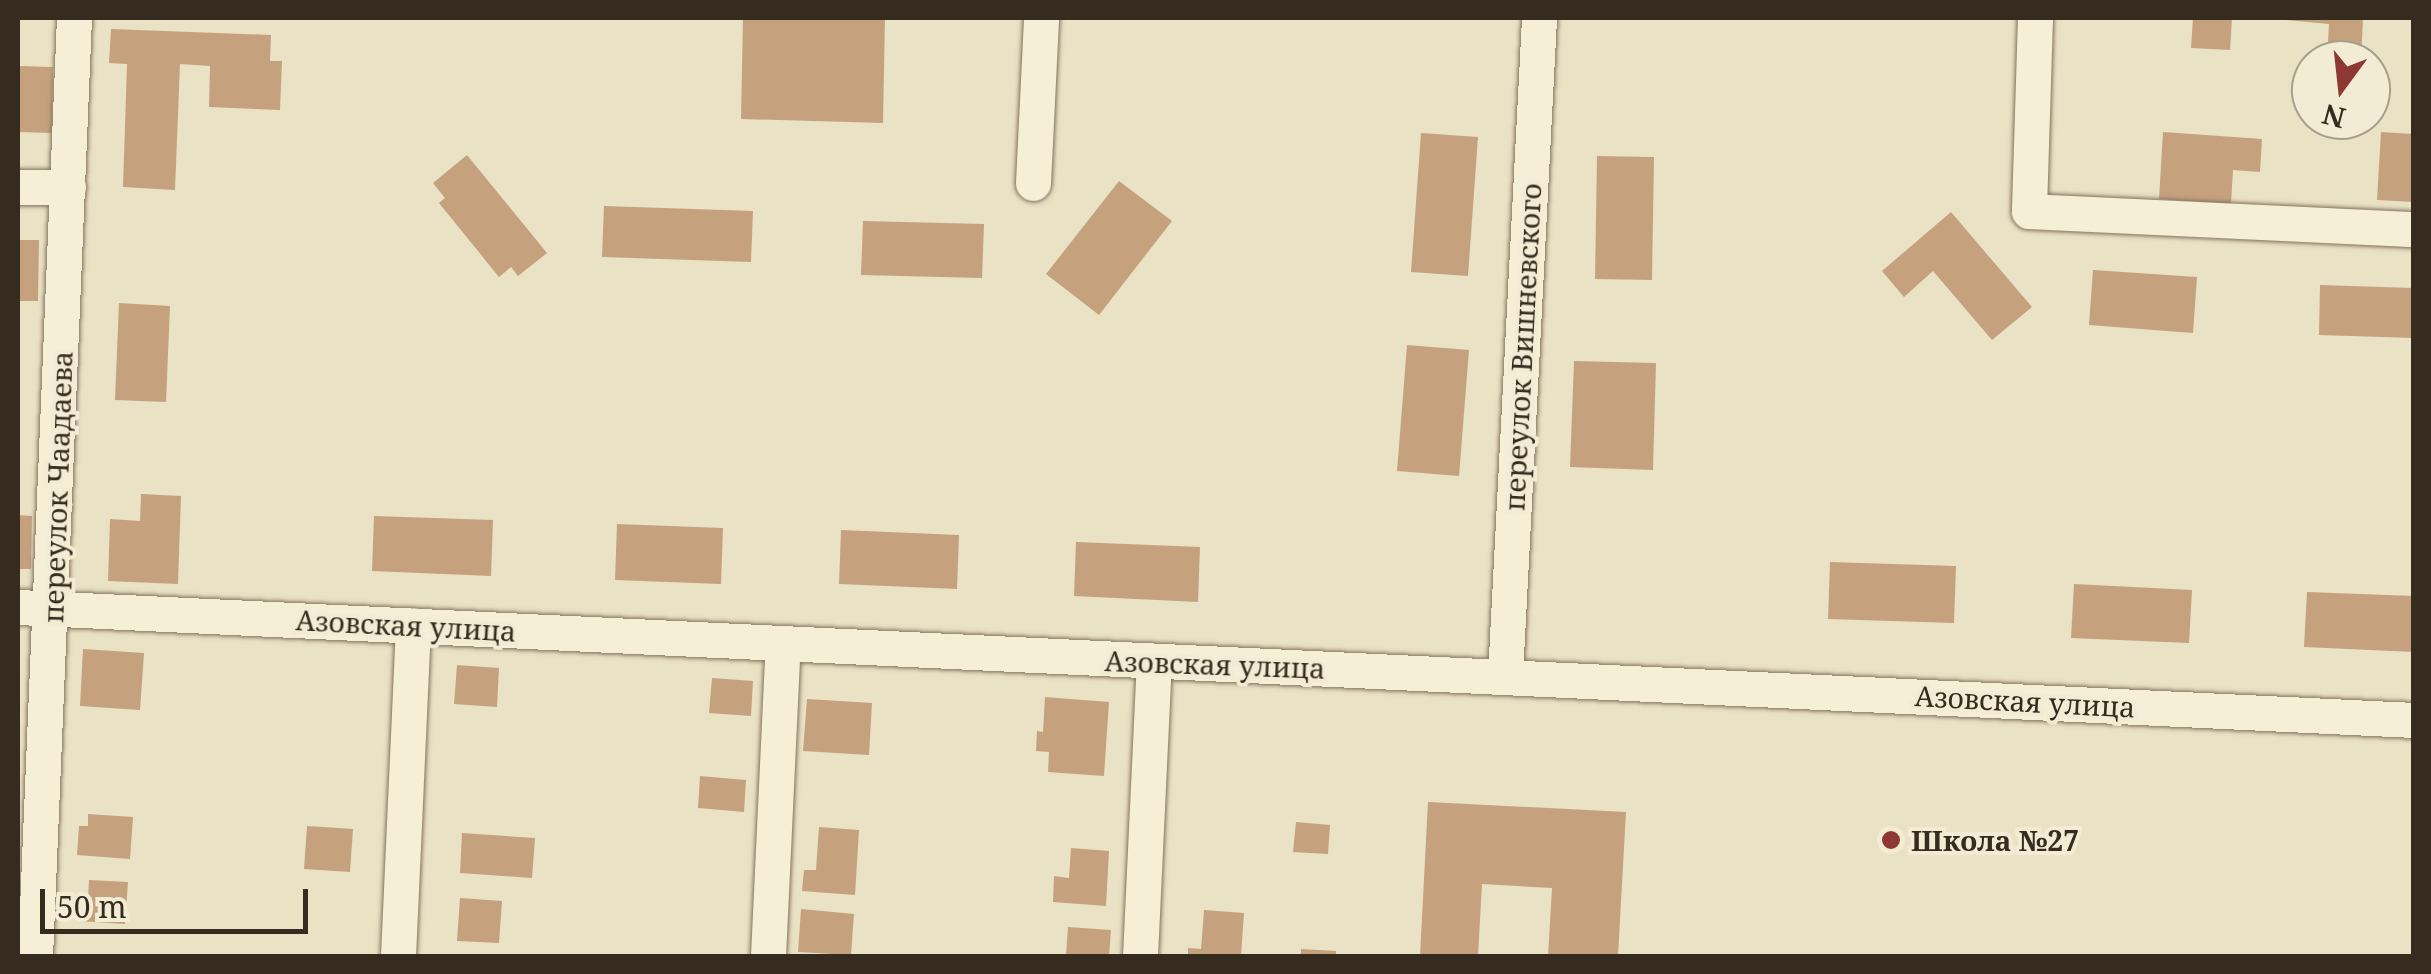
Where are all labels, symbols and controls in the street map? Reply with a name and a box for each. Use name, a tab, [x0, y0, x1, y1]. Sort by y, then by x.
north arrow	[2291, 40, 2391, 140]
text: N	[2318, 96, 2349, 138]
street label: переулок Вишневского	[1497, 182, 1547, 512]
street label: переулок Чаадаева	[35, 350, 79, 624]
street label: Азовская улица	[295, 602, 517, 648]
street label: Азовская улица	[1104, 643, 1326, 685]
street label: Азовская улица	[1914, 678, 2136, 724]
place label: Школа №27	[1911, 823, 2079, 857]
marker: Школа №27	[1880, 829, 1902, 851]
scale bar	[45, 869, 312, 931]
text: 50 m	[57, 886, 127, 927]

